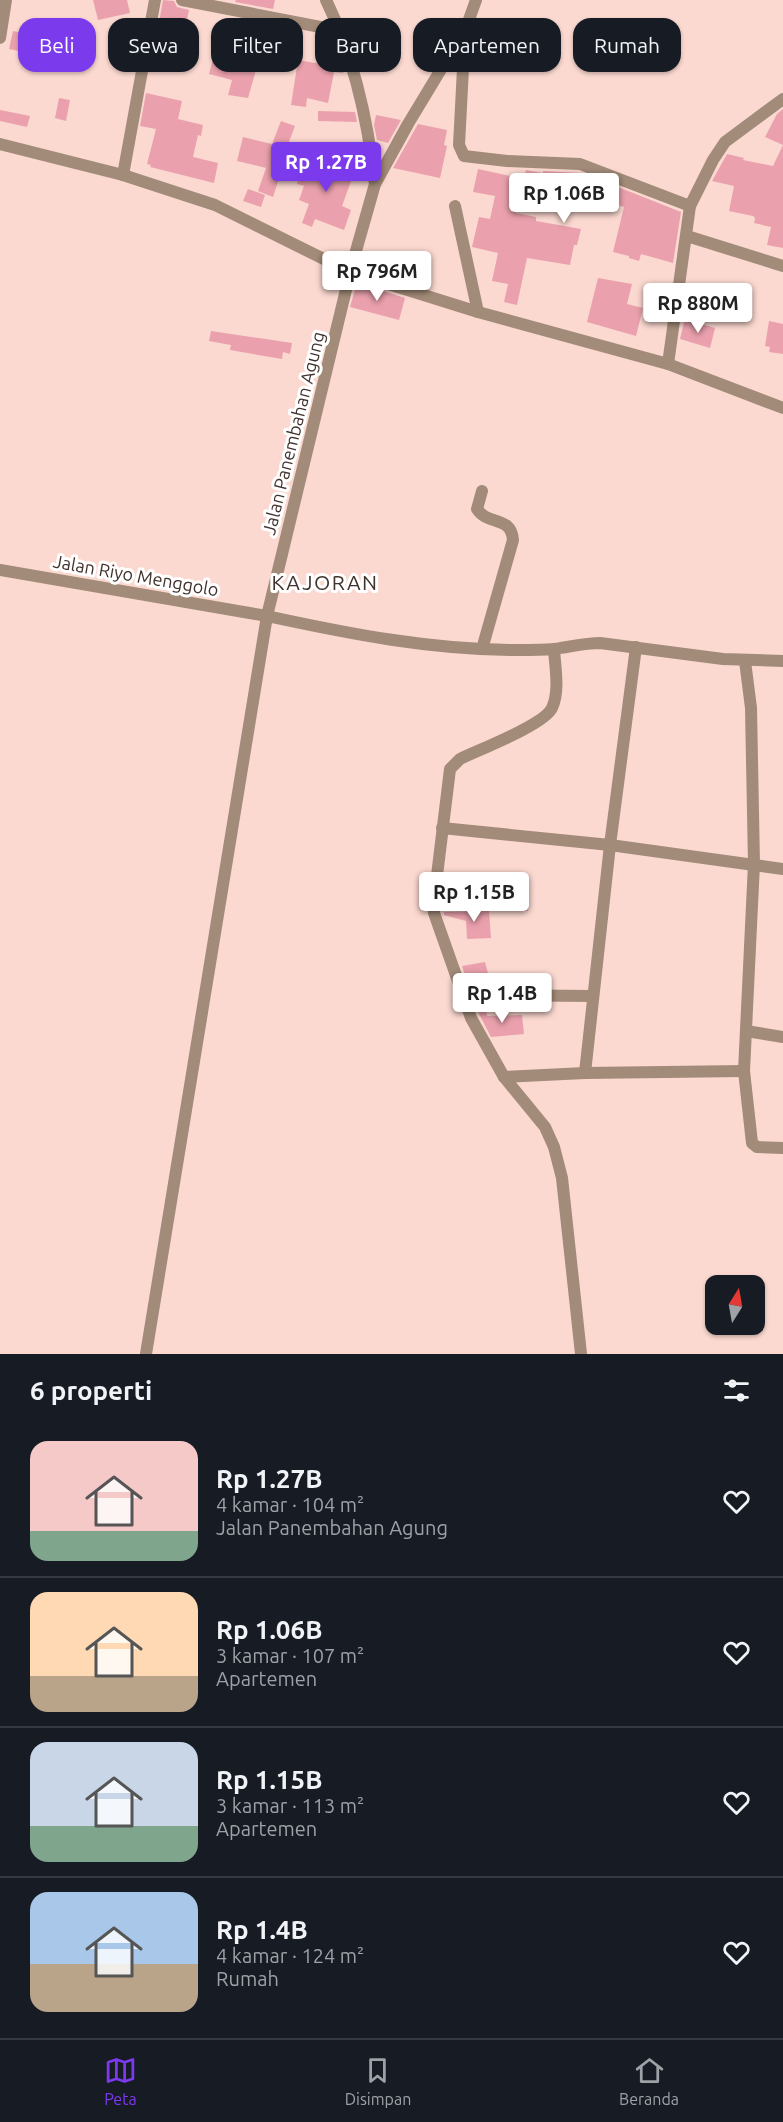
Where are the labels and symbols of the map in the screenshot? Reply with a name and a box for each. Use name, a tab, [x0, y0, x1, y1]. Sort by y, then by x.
pin: Rp 1.27B	[264, 142, 388, 193]
pin: Rp 1.06B	[502, 173, 626, 224]
pin: Rp 796M	[322, 251, 432, 302]
pin: Rp 880M	[643, 283, 753, 334]
street label: Jalan Panembahan Agung	[258, 329, 328, 537]
street label: Jalan Riyo Menggolo	[52, 551, 220, 599]
district label: KAJORAN	[271, 570, 379, 594]
pin: Rp 1.15B	[412, 872, 536, 923]
pin: Rp 1.4B	[447, 973, 557, 1024]
north arrow	[705, 1275, 765, 1335]

